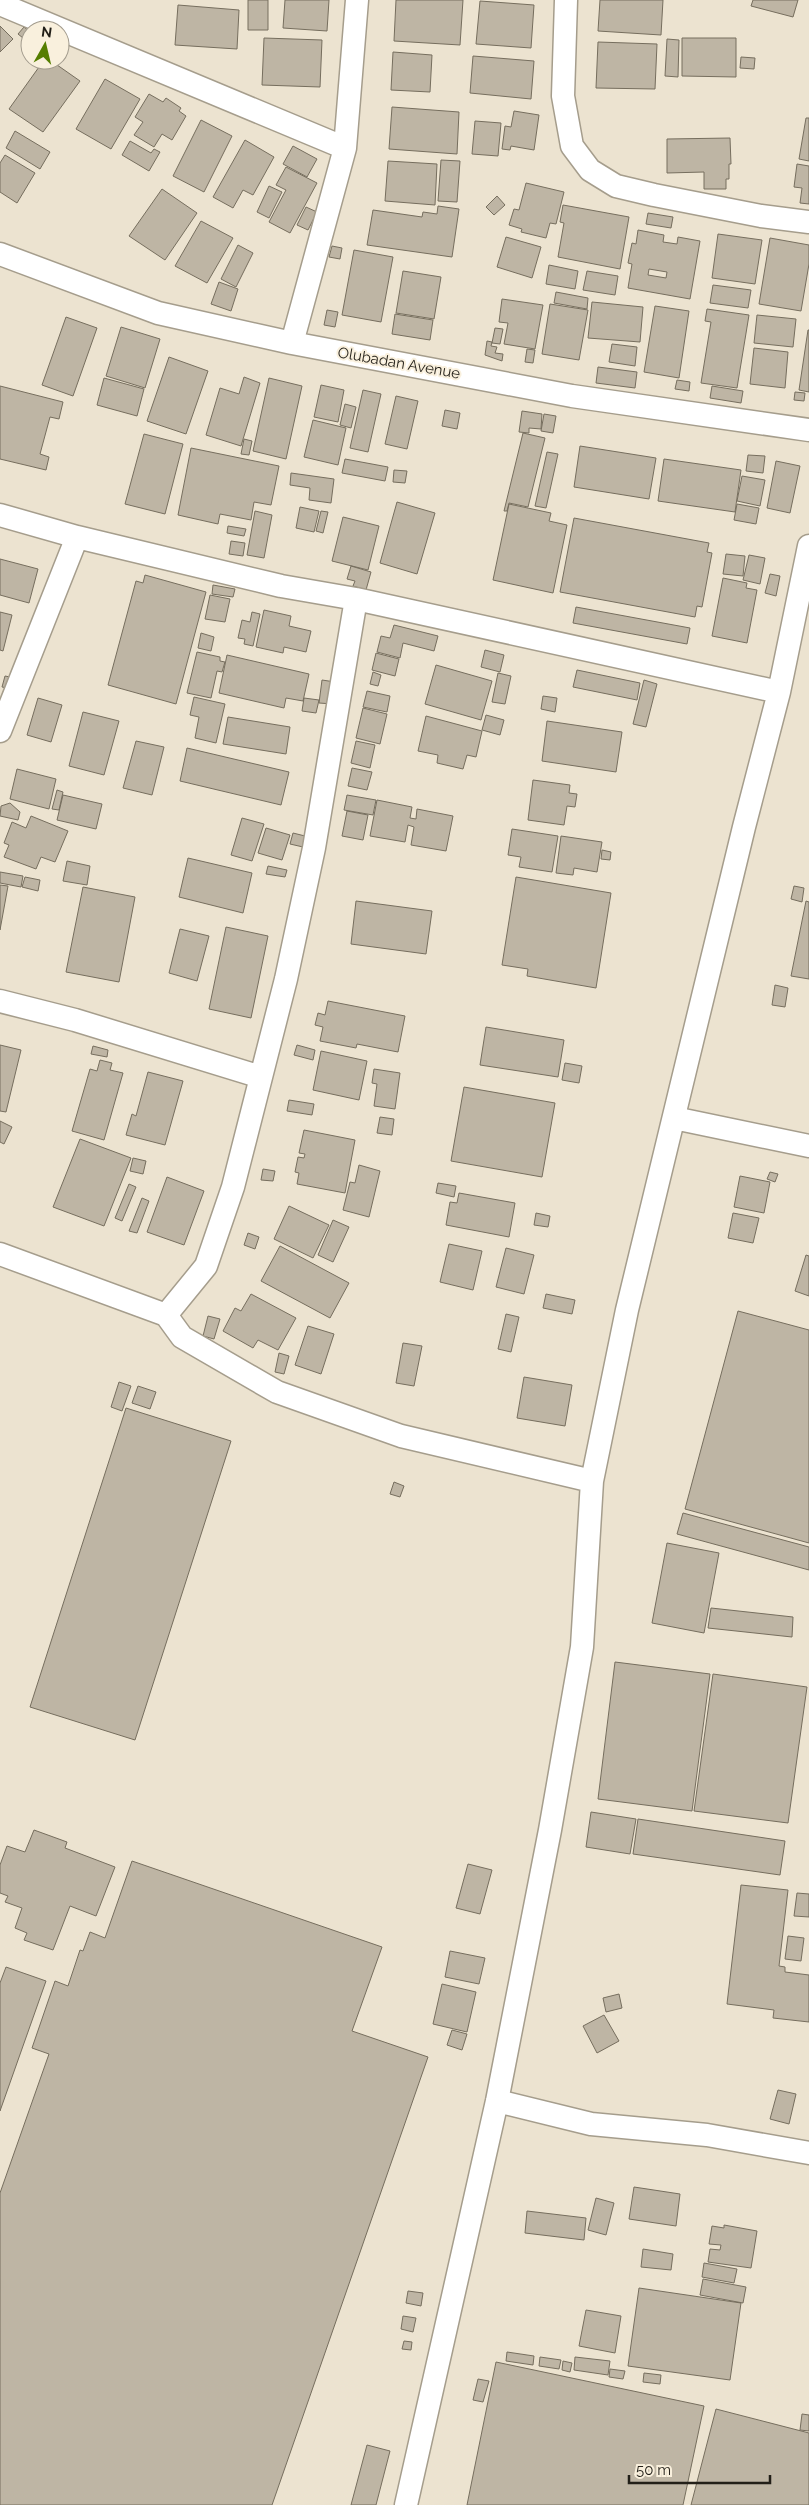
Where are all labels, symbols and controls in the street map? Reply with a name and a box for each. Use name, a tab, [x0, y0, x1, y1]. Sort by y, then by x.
north arrow	[20, 20, 70, 70]
text: N	[40, 23, 53, 41]
street label: Olubadan Avenue	[336, 343, 462, 383]
scale bar	[629, 2452, 770, 2484]
text: 50 m	[636, 2461, 671, 2479]

